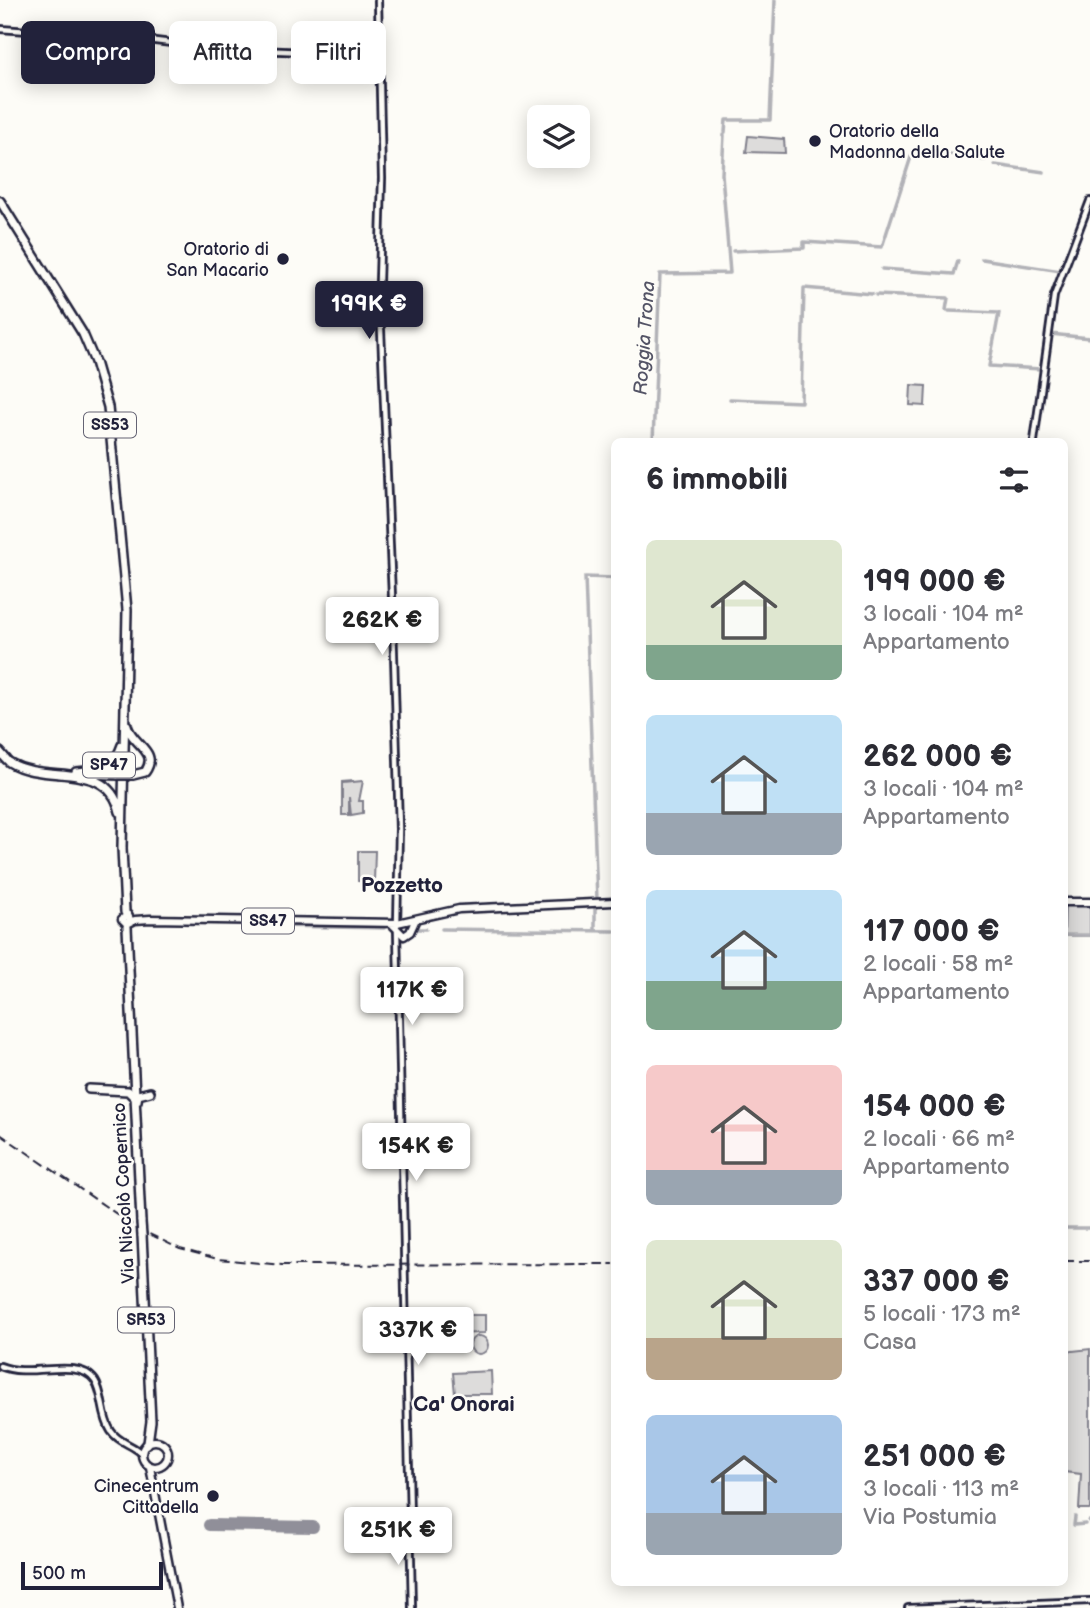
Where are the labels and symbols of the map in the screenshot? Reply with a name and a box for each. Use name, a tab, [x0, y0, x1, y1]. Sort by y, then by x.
place label: Oratorio della Madonna della Salute	[829, 121, 1005, 163]
marker: Oratorio della Madonna della Salute	[807, 133, 823, 149]
place label: Oratorio di San Macario	[166, 239, 269, 281]
marker: Oratorio di San Macario	[275, 251, 291, 267]
water label: Roggia Trona	[630, 280, 660, 396]
pin: 199K €	[312, 282, 426, 341]
road number: SS53	[84, 412, 136, 438]
pin: 262K €	[325, 598, 439, 657]
road number: SP47	[83, 752, 135, 778]
district label: Pozzetto	[361, 873, 443, 898]
road number: SS47	[242, 909, 294, 934]
pin: 117K €	[355, 968, 469, 1027]
street label: Via Niccolò Copernico	[109, 1102, 139, 1284]
pin: 154K €	[359, 1124, 473, 1183]
road number: SR53	[118, 1308, 174, 1332]
pin: 337K €	[361, 1308, 475, 1367]
district label: Ca' Onorai	[413, 1392, 515, 1417]
place label: Cinecentrum Cittadella	[94, 1476, 199, 1518]
marker: Cinecentrum Cittadella	[205, 1488, 221, 1504]
pin: 251K €	[341, 1508, 455, 1567]
scale bar	[21, 1559, 163, 1591]

